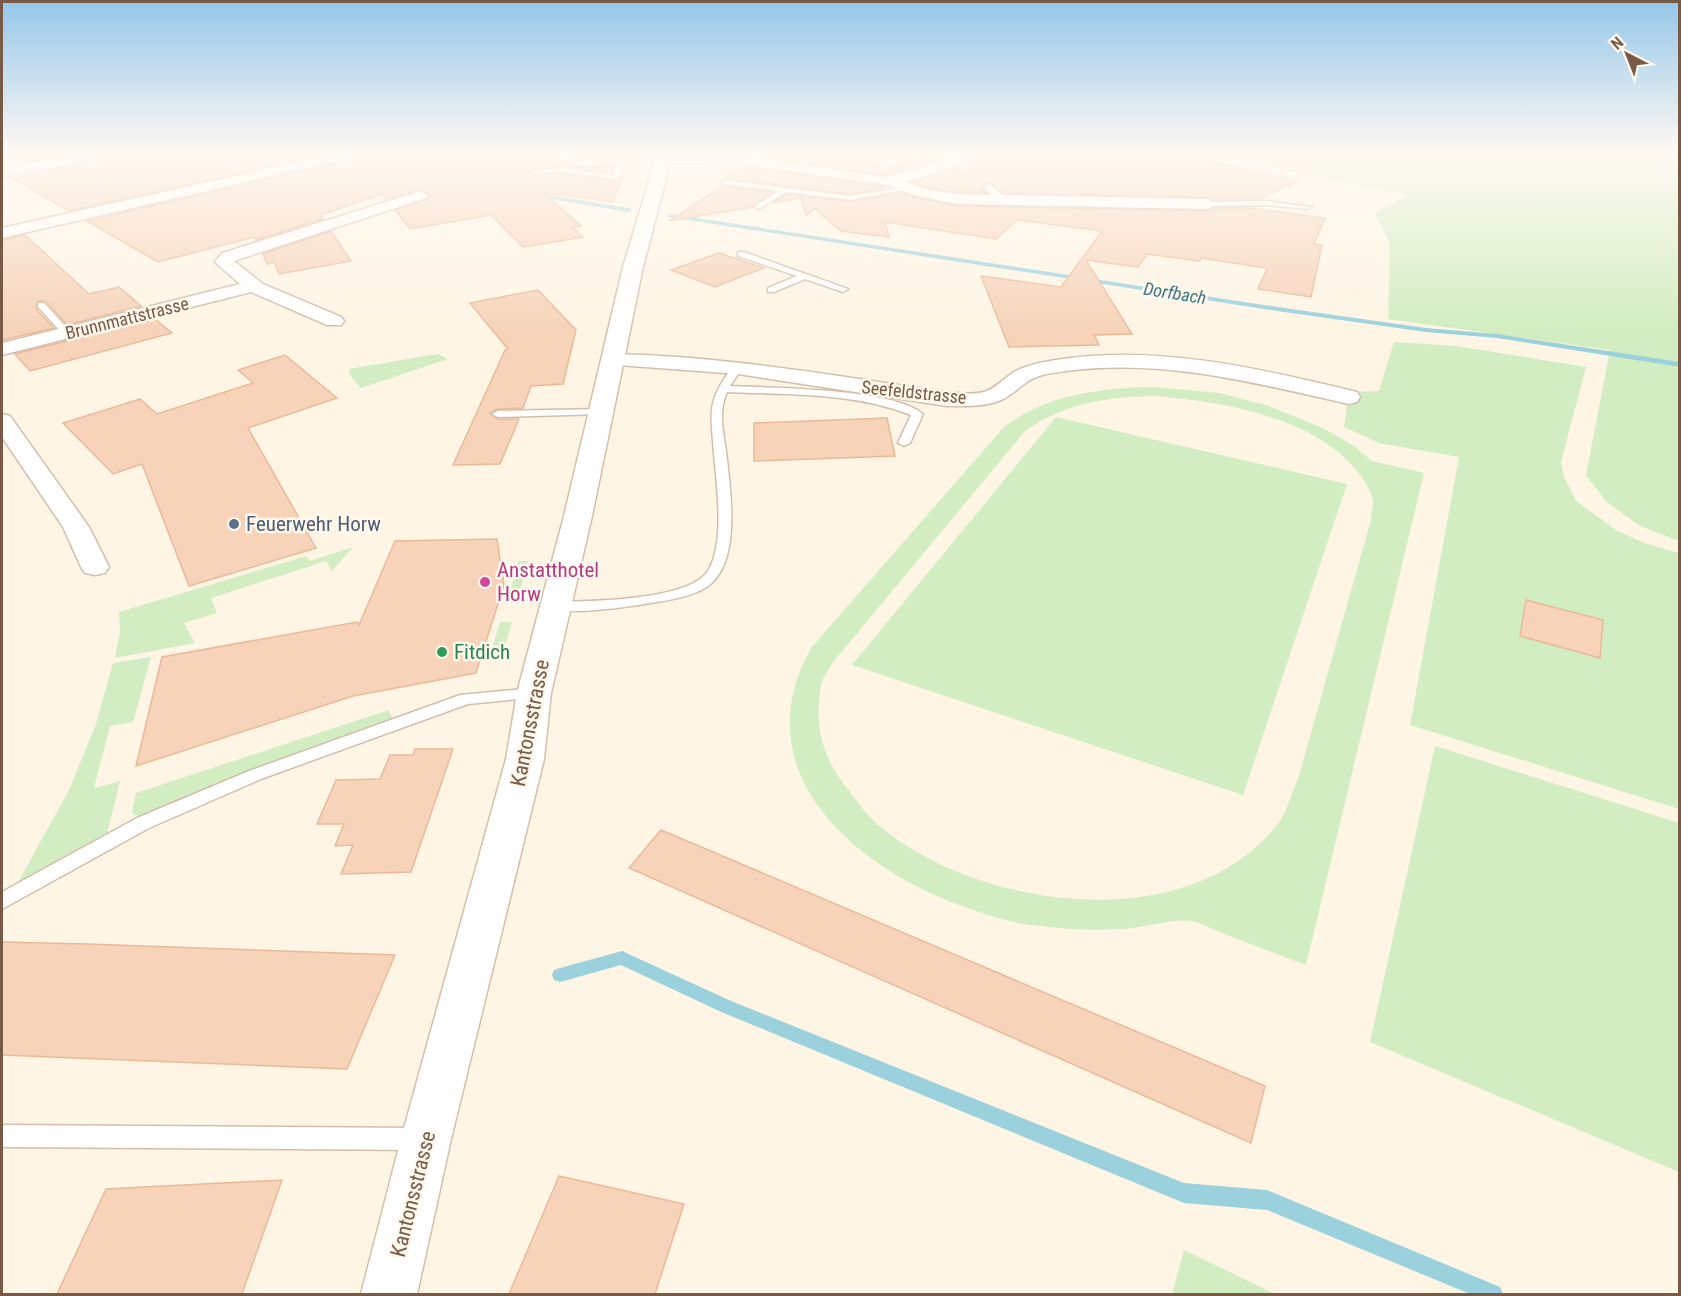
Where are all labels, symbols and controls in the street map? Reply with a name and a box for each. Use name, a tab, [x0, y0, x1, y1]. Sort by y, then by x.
north arrow	[1597, 24, 1657, 84]
text: N	[1607, 33, 1627, 54]
water label: Dorfbach	[1142, 278, 1208, 308]
street label: Brunnmattstrasse	[63, 293, 191, 343]
street label: Seefeldstrasse	[861, 376, 967, 408]
place label: Feuerwehr Horw	[246, 512, 381, 536]
marker: Feuerwehr Horw	[227, 517, 241, 531]
place label: Anstatthotel Horw	[497, 558, 599, 606]
marker: Anstatthotel Horw	[478, 575, 492, 589]
place label: Fitdich	[454, 640, 510, 664]
marker: Fitdich	[435, 645, 449, 659]
street label: Kantonsstrasse	[506, 657, 554, 789]
street label: Kantonsstrasse	[386, 1128, 440, 1259]

